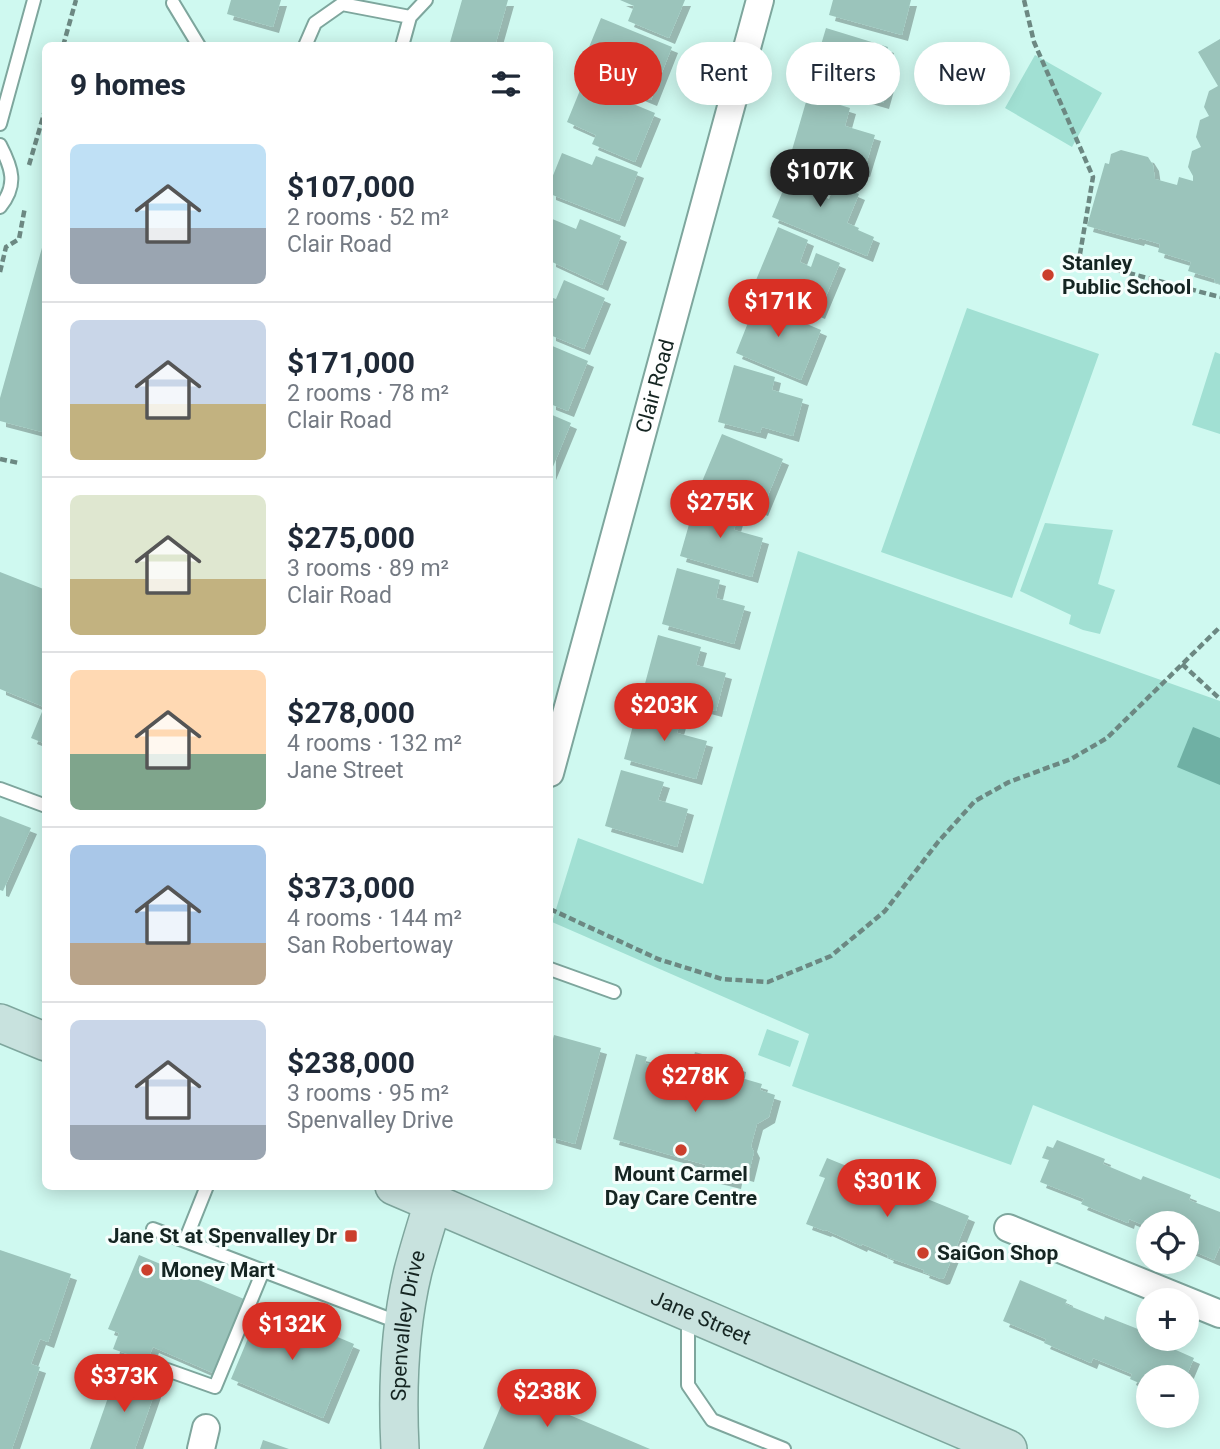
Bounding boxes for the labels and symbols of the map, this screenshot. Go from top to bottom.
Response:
pin: $107K [771,150,869,209]
place label: Stanley Public School [1062,251,1191,299]
marker: Stanley Public School [1040,267,1056,283]
pin: $171K [729,280,827,339]
street label: Clair Road [631,337,679,435]
pin: $275K [671,480,769,540]
pin: $203K [615,684,713,743]
pin: $278K [646,1054,744,1114]
marker: Mount Carmel Day Care Centre [673,1142,689,1158]
pin: $301K [838,1160,936,1219]
place label: Mount Carmel Day Care Centre [605,1162,757,1210]
place label: Jane St at Spenvalley Dr [108,1224,337,1248]
marker: Jane St at Spenvalley Dr [343,1228,359,1244]
place label: SaiGon Shop [937,1241,1058,1265]
marker: SaiGon Shop [915,1245,931,1261]
street label: Spenvalley Drive [387,1247,430,1401]
place label: Money Mart [161,1258,275,1282]
marker: Money Mart [139,1262,155,1278]
street label: Jane Street [647,1286,755,1350]
pin: $132K [243,1302,341,1362]
pin: $373K [75,1354,173,1414]
pin: $238K [498,1370,596,1429]

